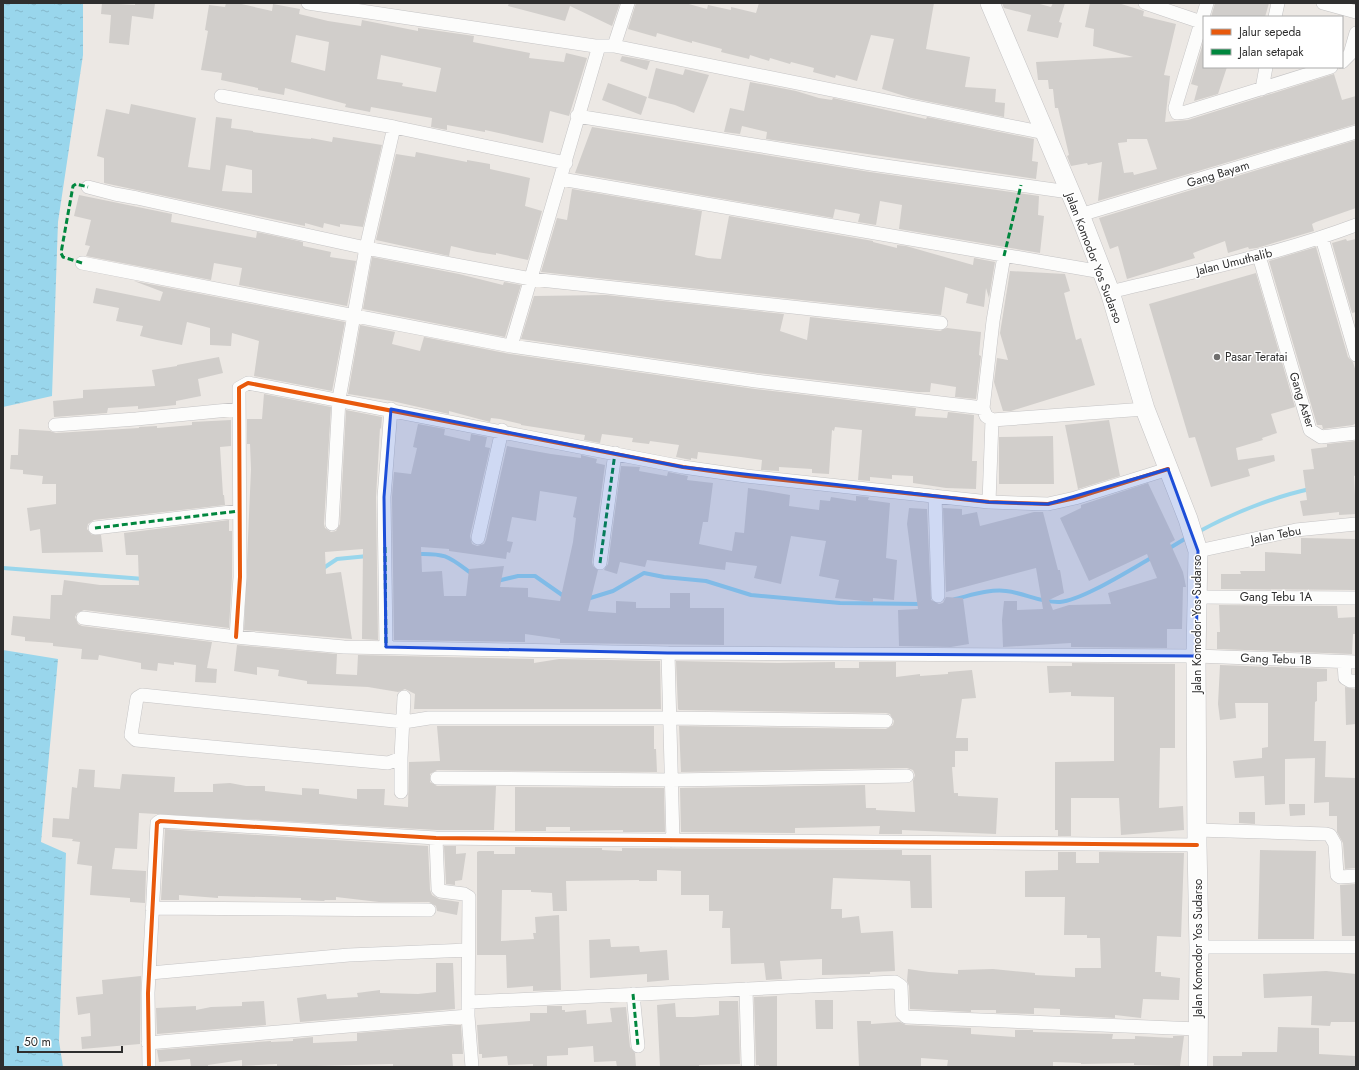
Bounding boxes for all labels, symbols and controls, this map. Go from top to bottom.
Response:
legend [1203,16,1343,68]
text: Jalur sepeda [1237,23,1301,41]
text: Jalan setapak [1237,43,1304,61]
street label: Gang Bayam [1184,156,1252,192]
street label: Jalan Komodor Yos Sudarso [1060,188,1127,326]
street label: Jalan Umuthalib [1192,244,1274,281]
place label: Pasar Teratai [1225,348,1288,366]
marker: Pasar Teratai [1212,352,1222,362]
street label: Gang Aster [1285,370,1320,431]
street label: Jalan Tebu [1247,521,1303,549]
street label: Jalan Komodor Yos Sudarso [1188,554,1206,695]
street label: Gang Tebu 1A [1240,588,1312,606]
street label: Gang Tebu 1B [1240,649,1312,669]
street label: Jalan Komodor Yos Sudarso [1189,878,1207,1019]
scale bar [18,1028,122,1054]
text: 50 m [24,1033,51,1051]

